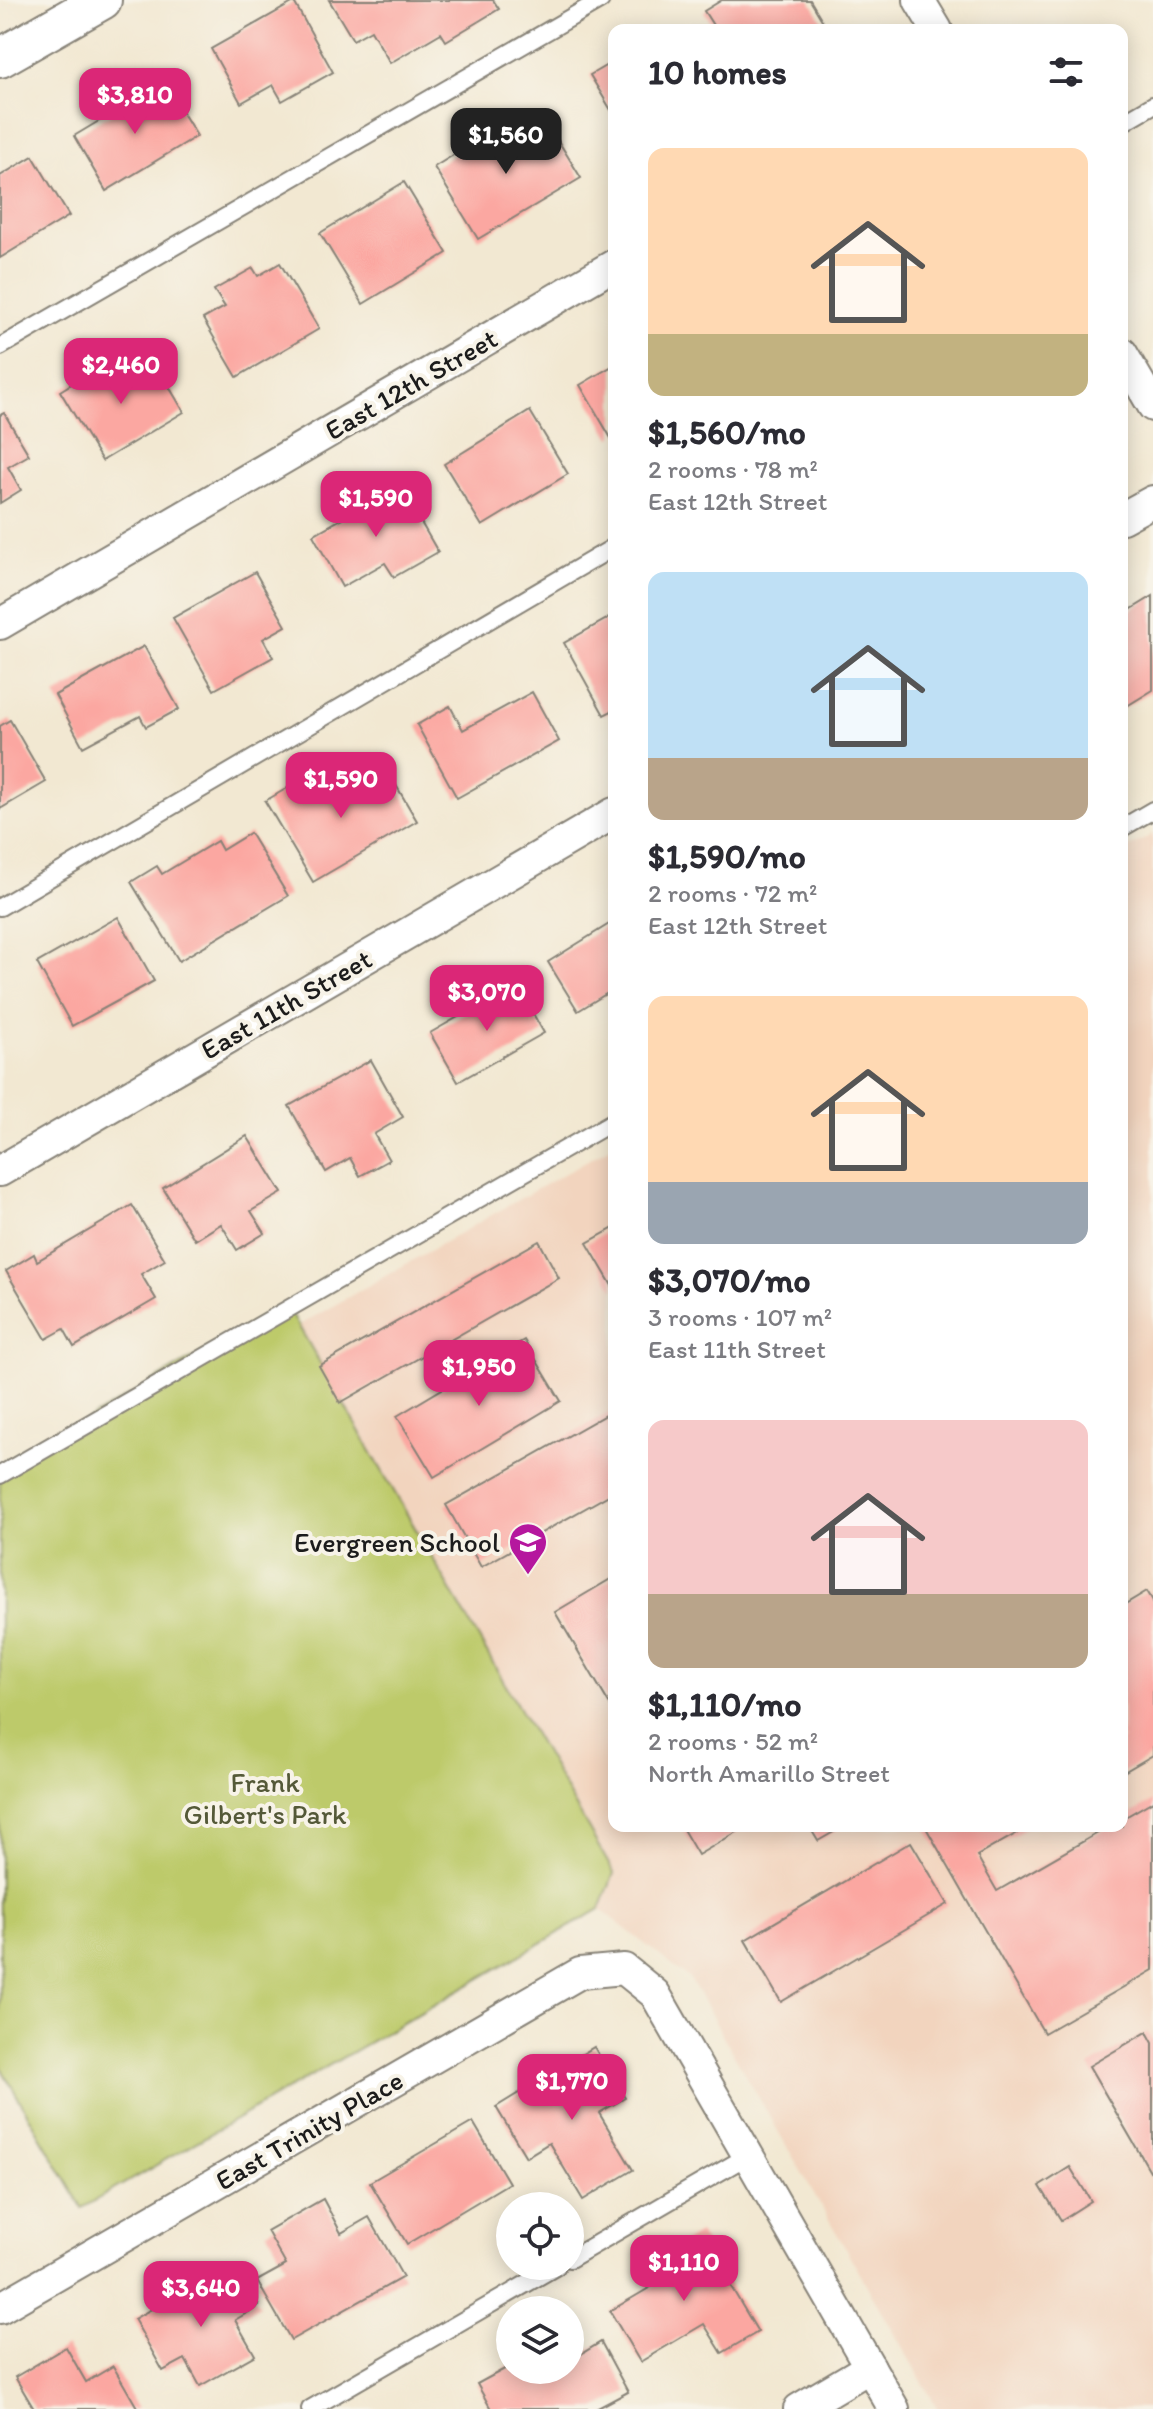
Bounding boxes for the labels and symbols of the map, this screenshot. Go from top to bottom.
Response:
pin: $3,810 [70,68,200,136]
pin: $1,560 [441,108,571,176]
street label: East 12th Street [319,321,503,447]
pin: $2,460 [56,338,186,406]
pin: $1,590 [311,471,441,539]
pin: $1,590 [276,752,406,820]
street label: East 11th Street [195,941,377,1067]
pin: $3,070 [422,965,552,1033]
pin: $1,950 [414,1340,544,1408]
school or university icon: Evergreen School [507,1521,549,1576]
place label: Evergreen School [294,1525,500,1559]
park label: Frank Gilbert's Park [183,1765,347,1831]
pin: $1,770 [507,2054,637,2122]
street label: East Trinity Place [209,2063,409,2197]
pin: $1,110 [619,2235,749,2303]
pin: $3,640 [136,2261,266,2329]

